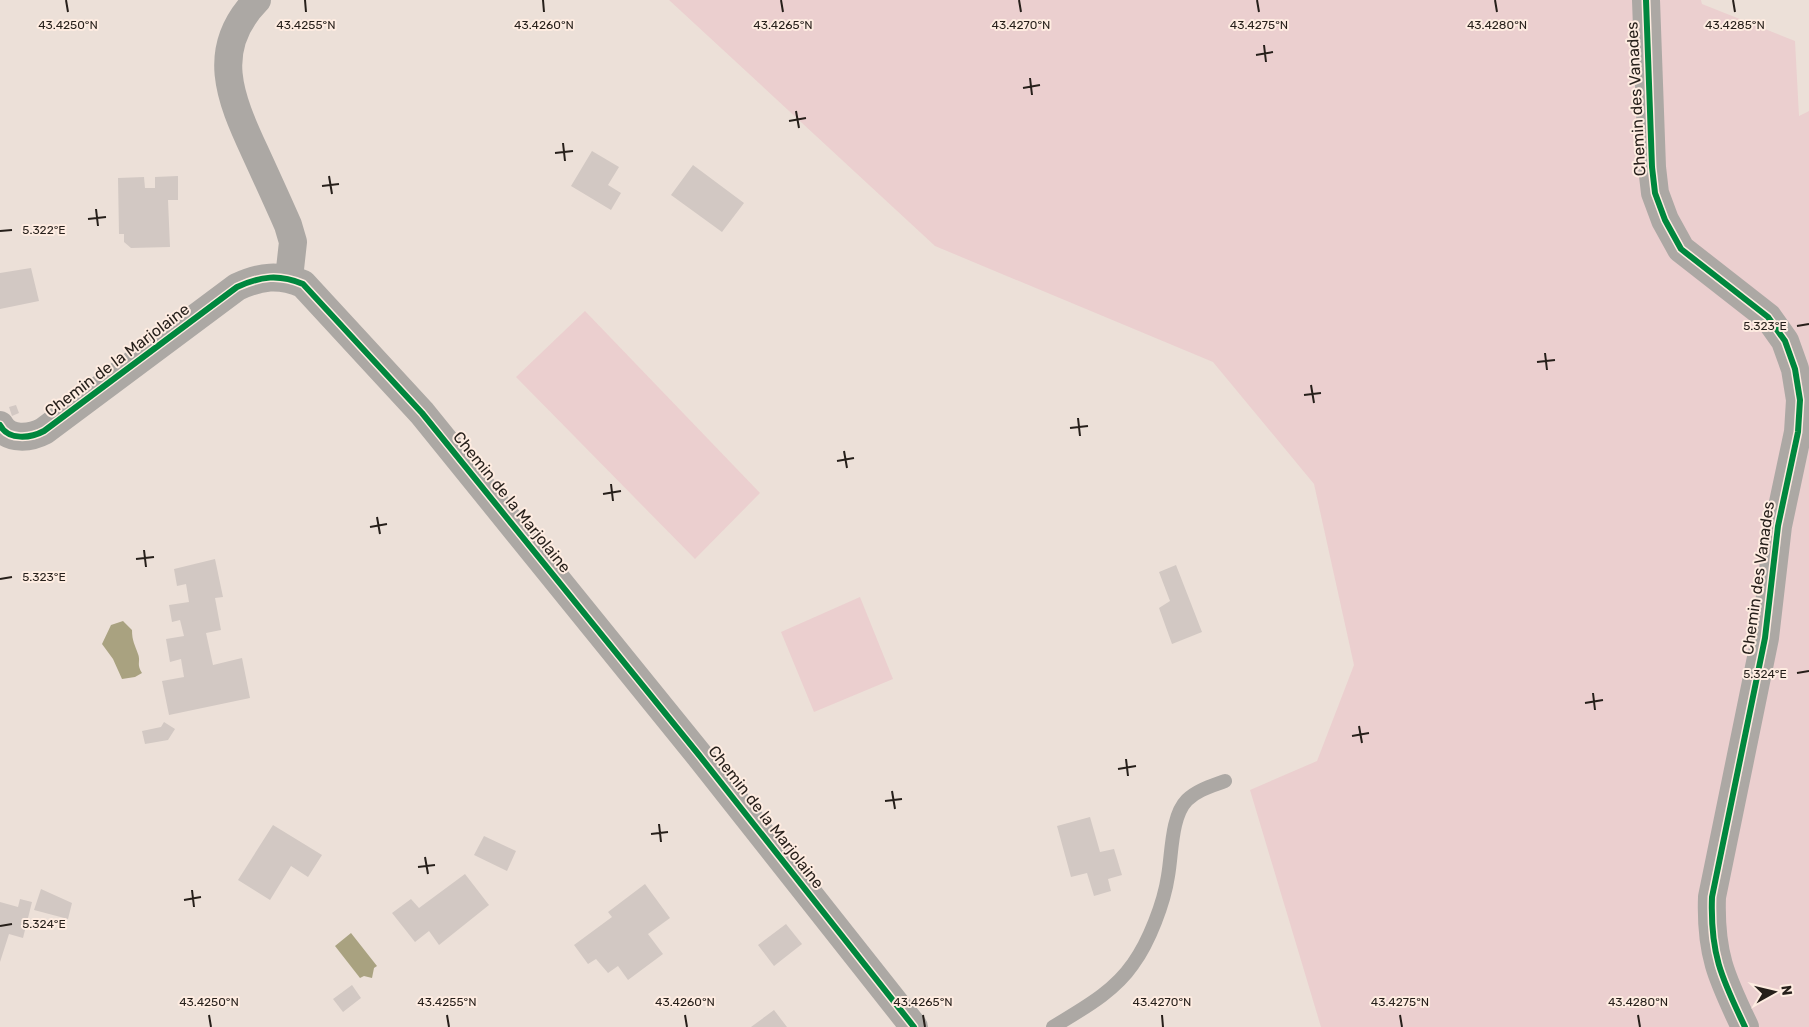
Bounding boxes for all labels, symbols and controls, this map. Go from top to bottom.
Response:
text: 43.4250°N [38,18,98,32]
text: 43.4255°N [276,18,336,32]
text: 43.4260°N [514,18,574,32]
text: 43.4265°N [753,18,813,32]
text: 43.4270°N [992,18,1050,32]
text: 43.4275°N [1230,18,1288,32]
text: 43.4280°N [1467,18,1527,32]
text: 43.4285°N [1705,18,1765,32]
street label: Chemin des Vanades [1622,21,1650,177]
text: 5.322°E [22,223,66,237]
street label: Chemin de la Marjolaine [41,299,193,421]
text: 5.323°E [1743,319,1787,333]
street label: Chemin de la Marjolaine [449,428,575,576]
street label: Chemin des Vanades [1738,500,1778,656]
text: 5.323°E [22,570,66,584]
text: 5.324°E [1743,667,1787,681]
street label: Chemin de la Marjolaine [704,742,828,892]
text: 5.324°E [22,917,66,931]
north arrow [1749,967,1799,1017]
text: N [1777,984,1795,996]
text: 43.4250°N [179,995,239,1009]
text: 43.4255°N [417,995,477,1009]
text: 43.4260°N [655,995,715,1009]
text: 43.4265°N [893,995,953,1009]
text: 43.4270°N [1133,995,1191,1009]
text: 43.4275°N [1371,995,1429,1009]
text: 43.4280°N [1608,995,1668,1009]

